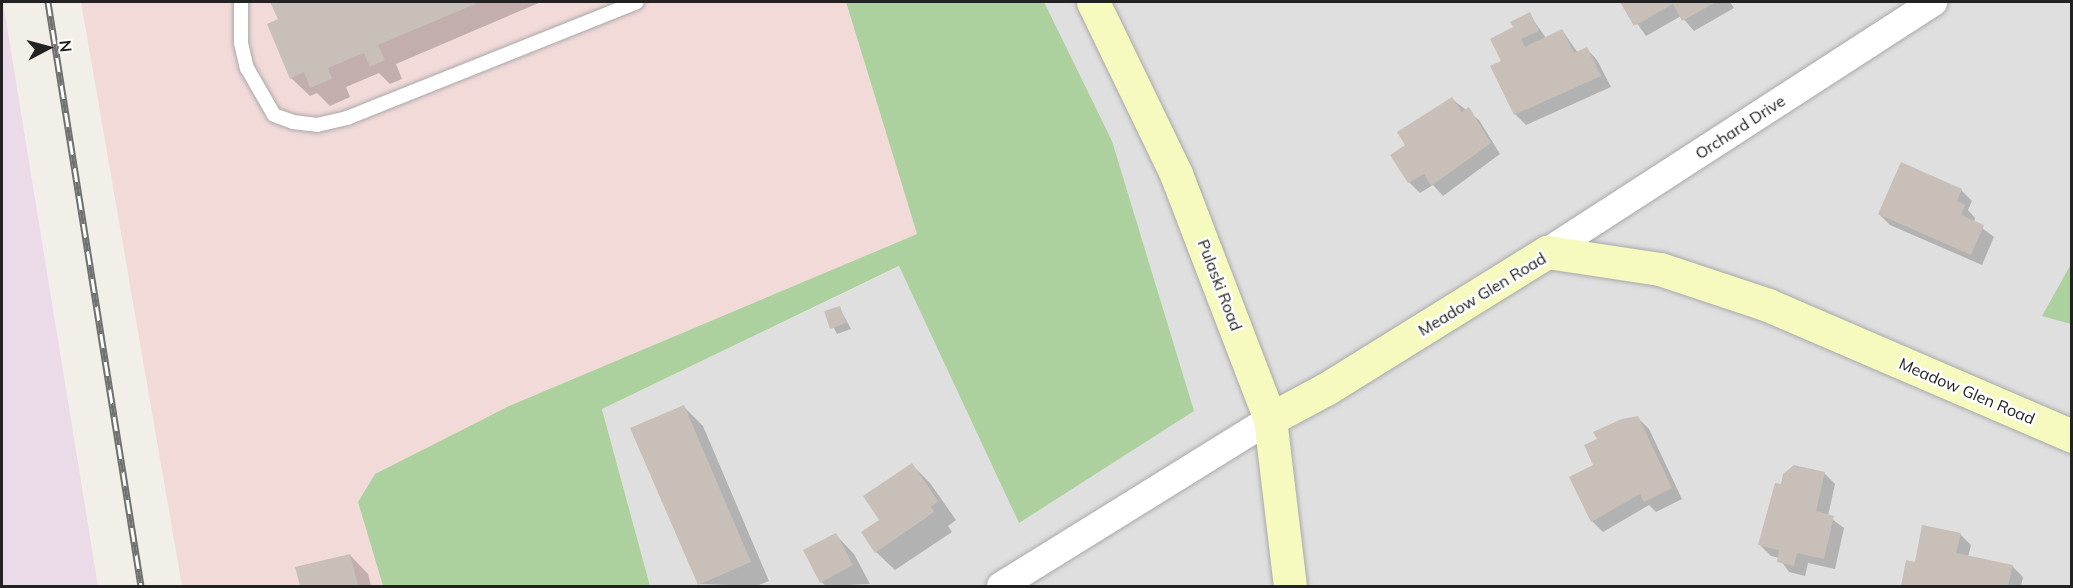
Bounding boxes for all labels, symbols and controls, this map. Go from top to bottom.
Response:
north arrow [18,18,78,78]
text: N [55,39,76,53]
street label: Orchard Drive [1692,91,1788,163]
street label: Pulaski Road [1194,237,1246,333]
street label: Meadow Glen Road [1415,248,1549,340]
street label: Meadow Glen Road [1896,354,2038,428]

